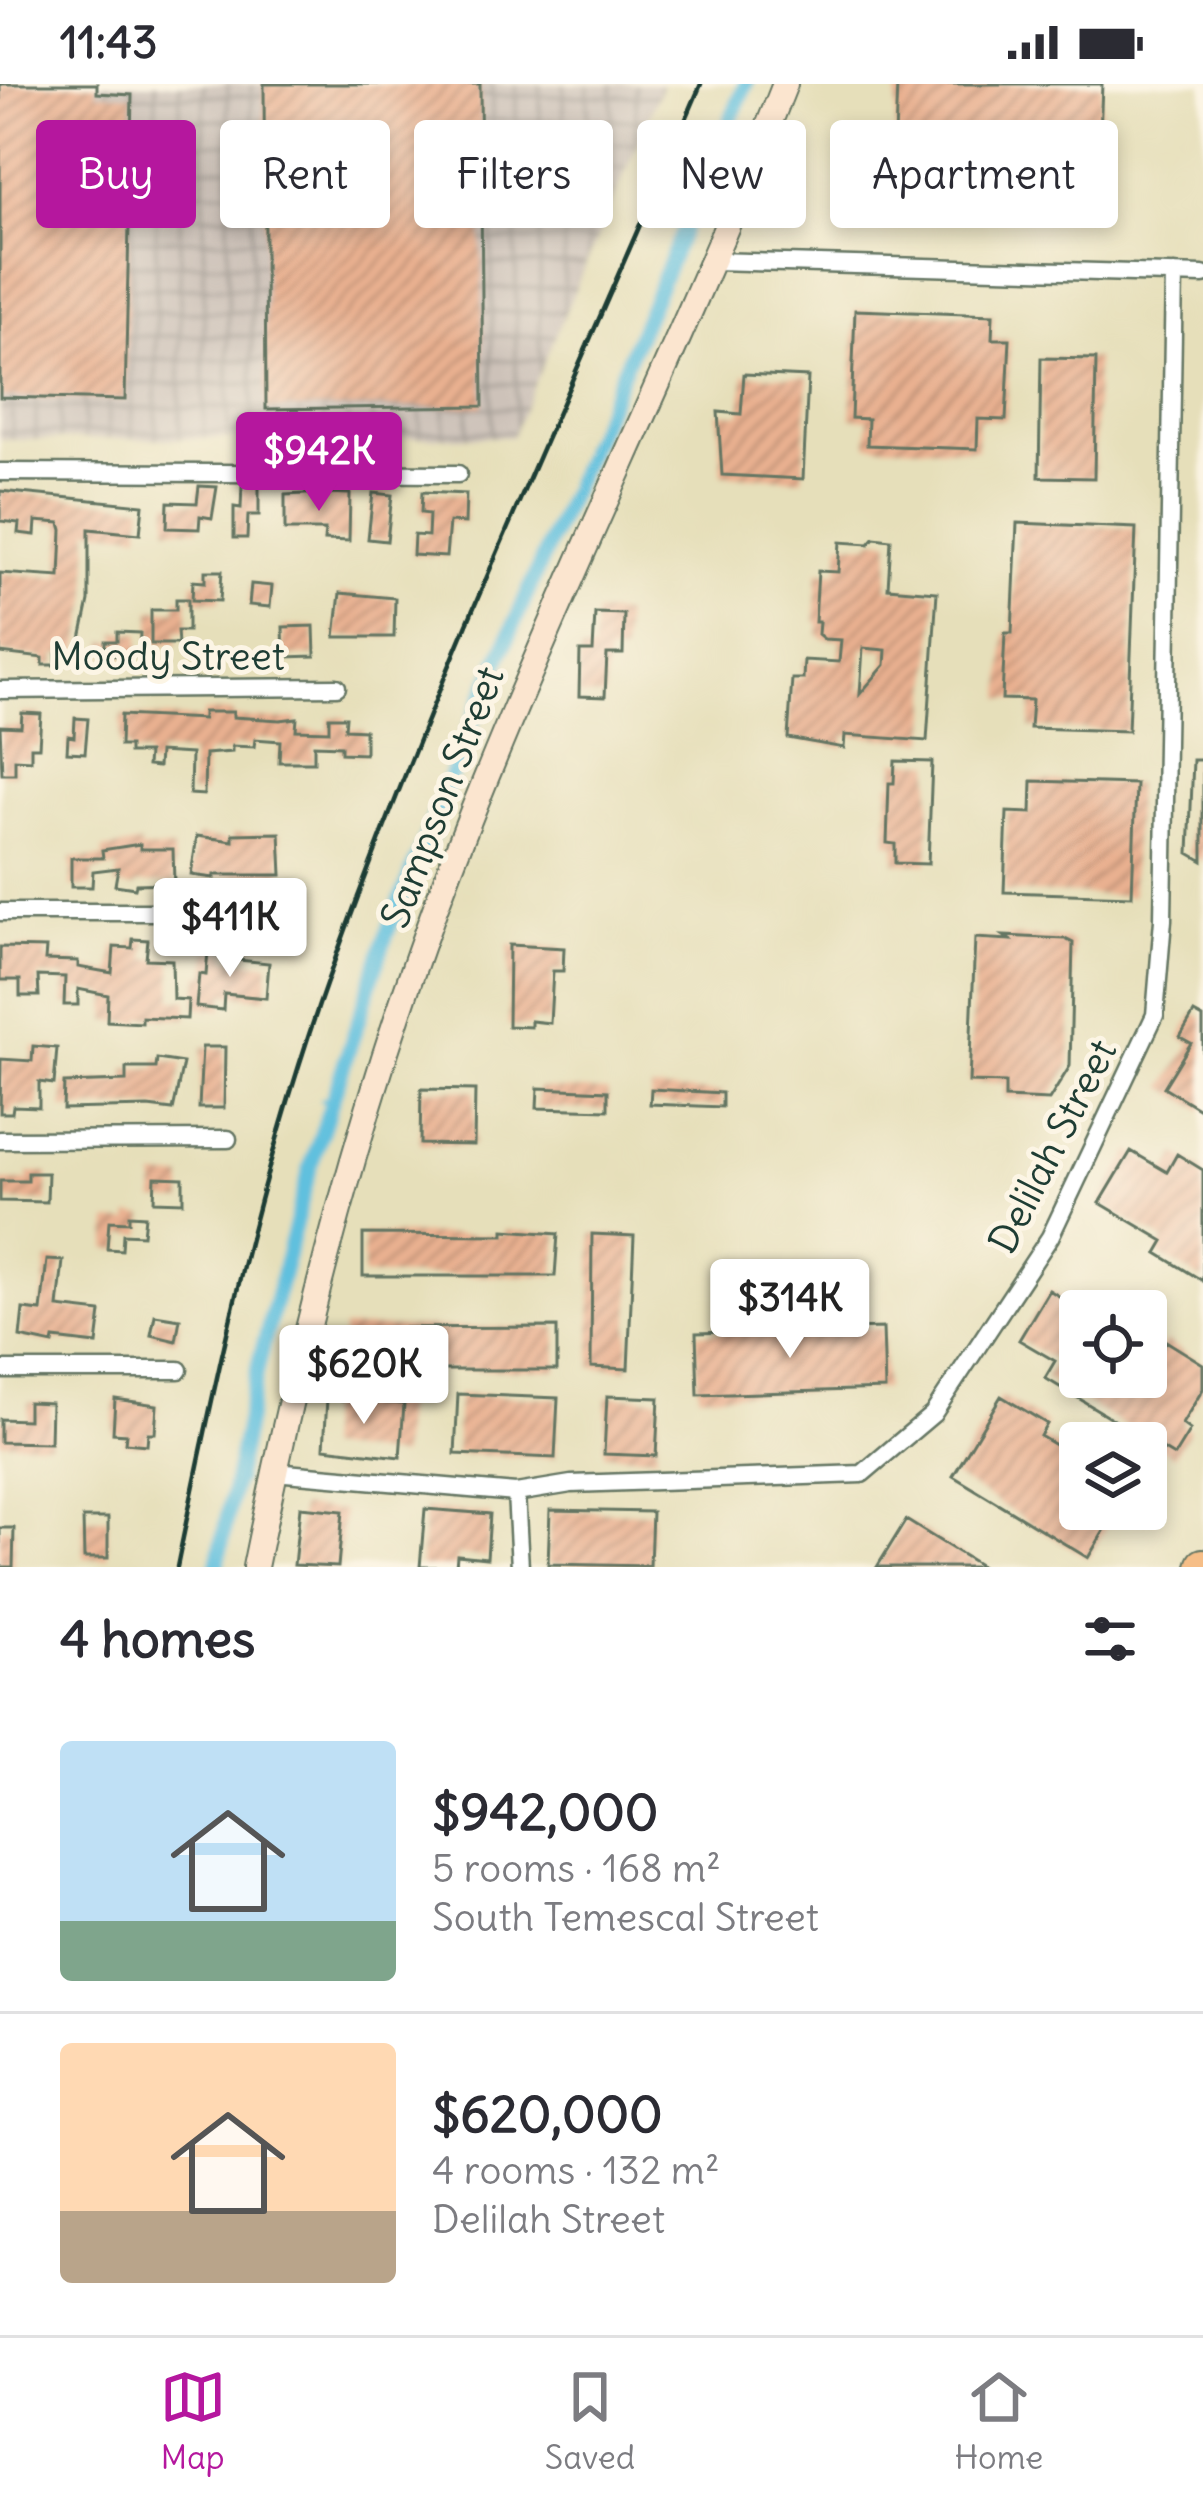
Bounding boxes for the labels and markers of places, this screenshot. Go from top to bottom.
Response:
pin: $942K [235,412,403,514]
pin: $411K [146,878,314,980]
pin: $314K [706,1259,874,1361]
pin: $620K [280,1325,448,1427]

